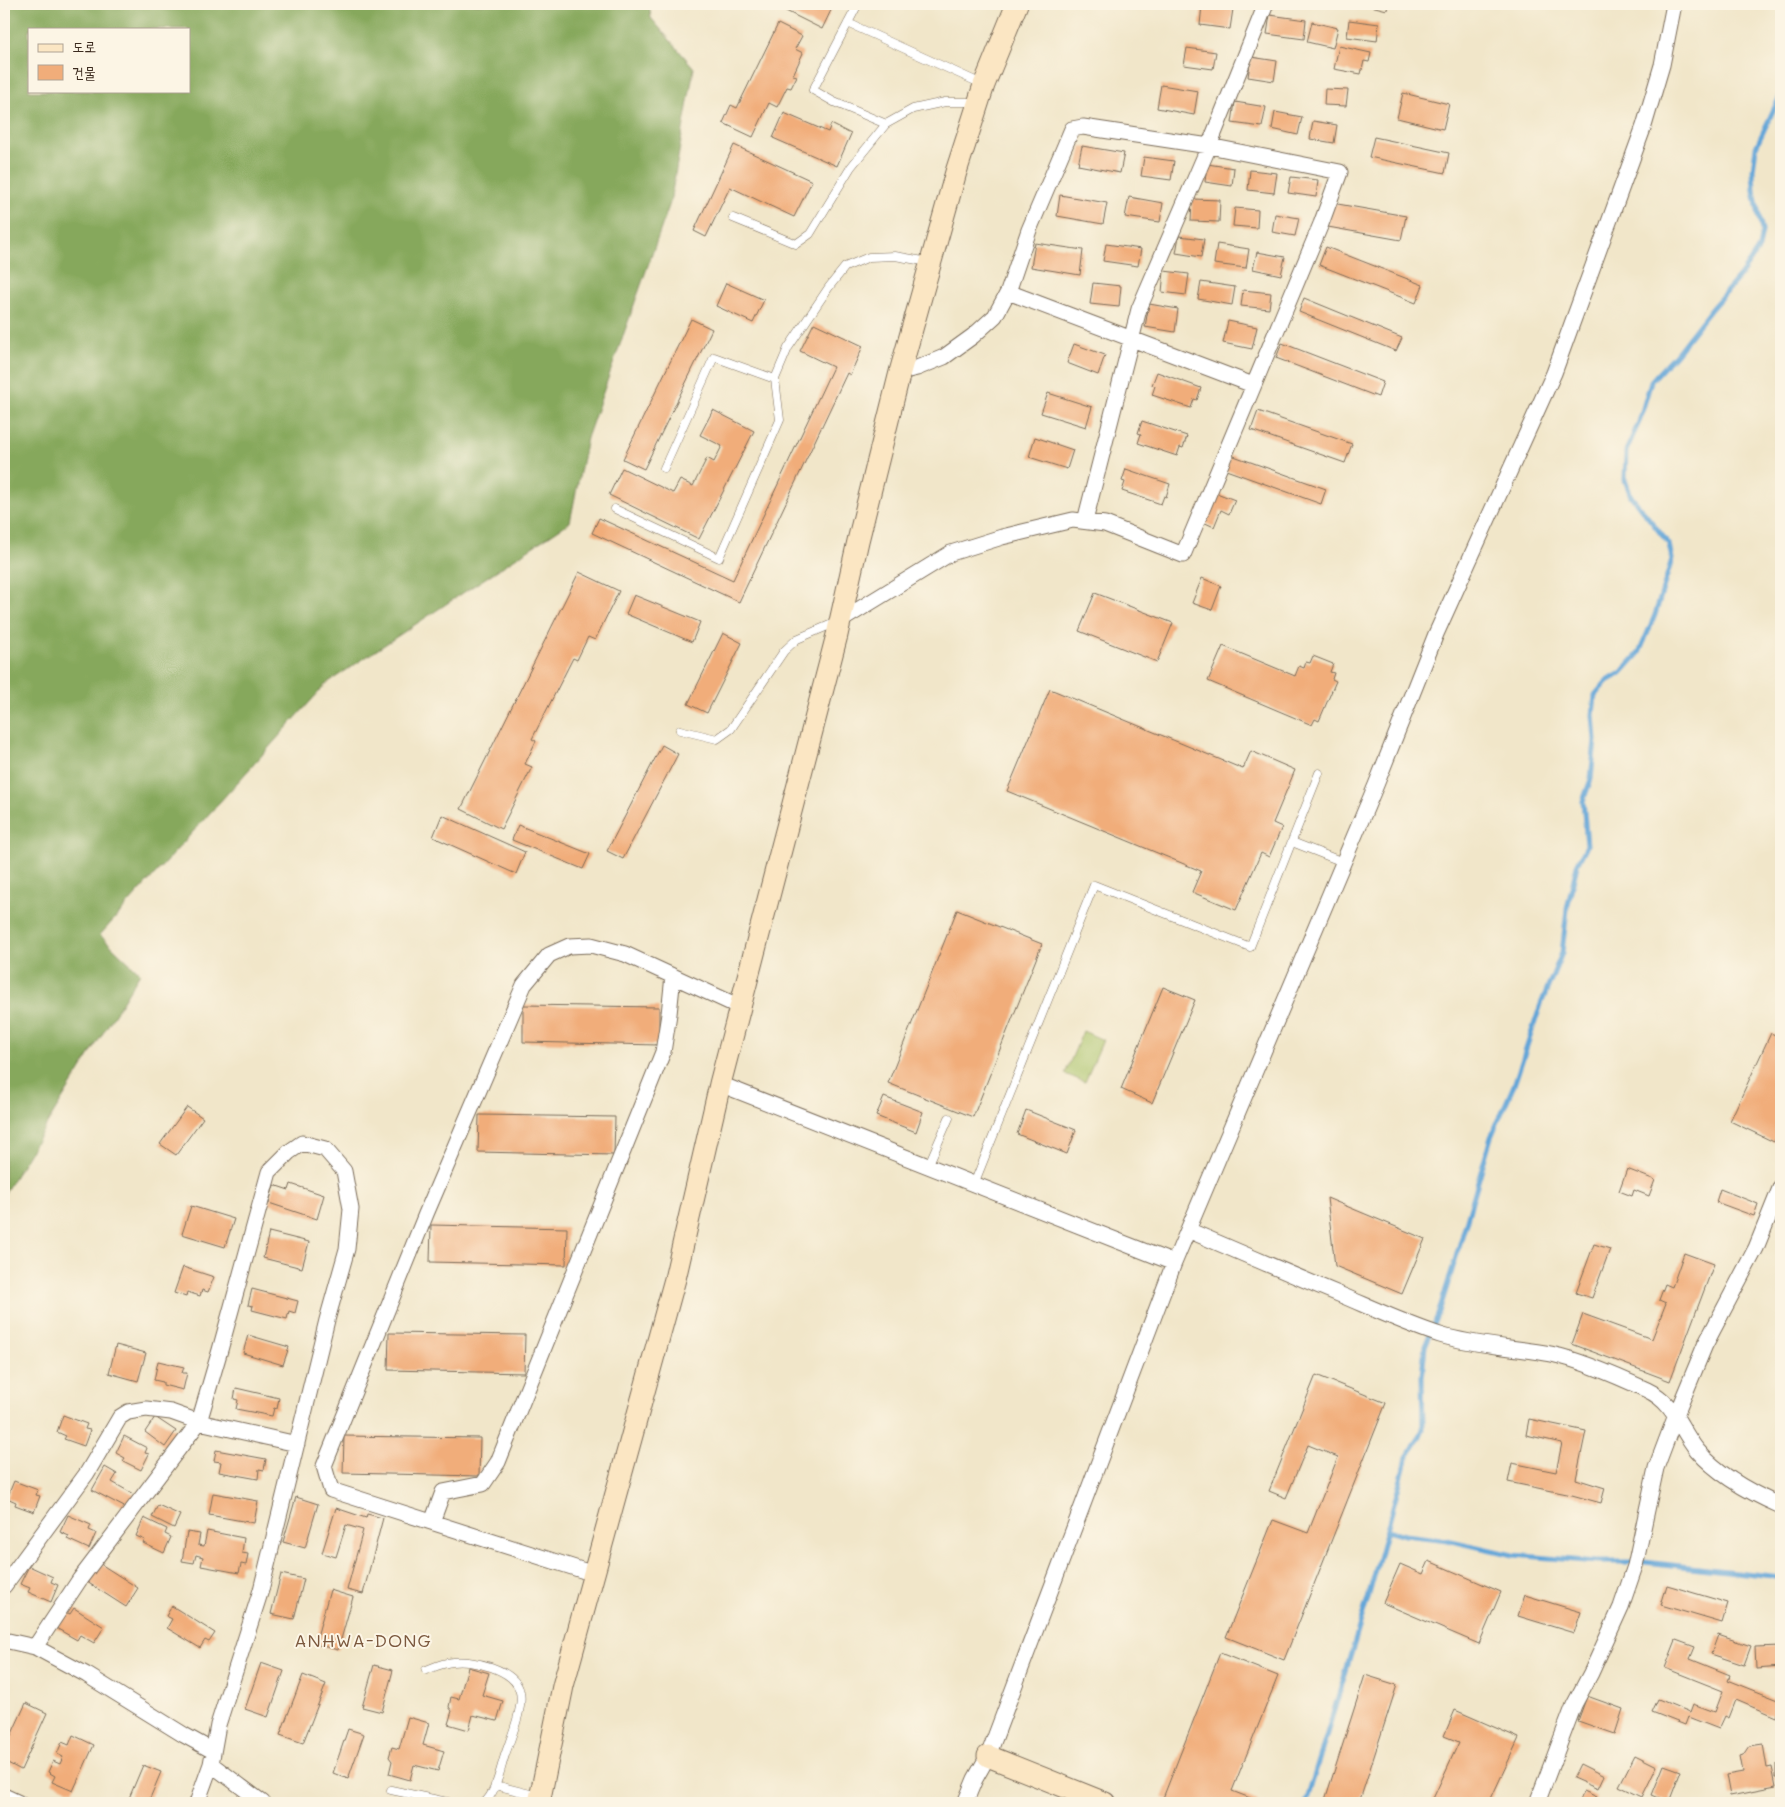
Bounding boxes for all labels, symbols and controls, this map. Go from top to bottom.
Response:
legend [28,28,190,92]
text: 도로 [72,36,96,56]
text: 건물 [72,62,96,82]
district label: ANHWA-DONG [294,1628,432,1652]

